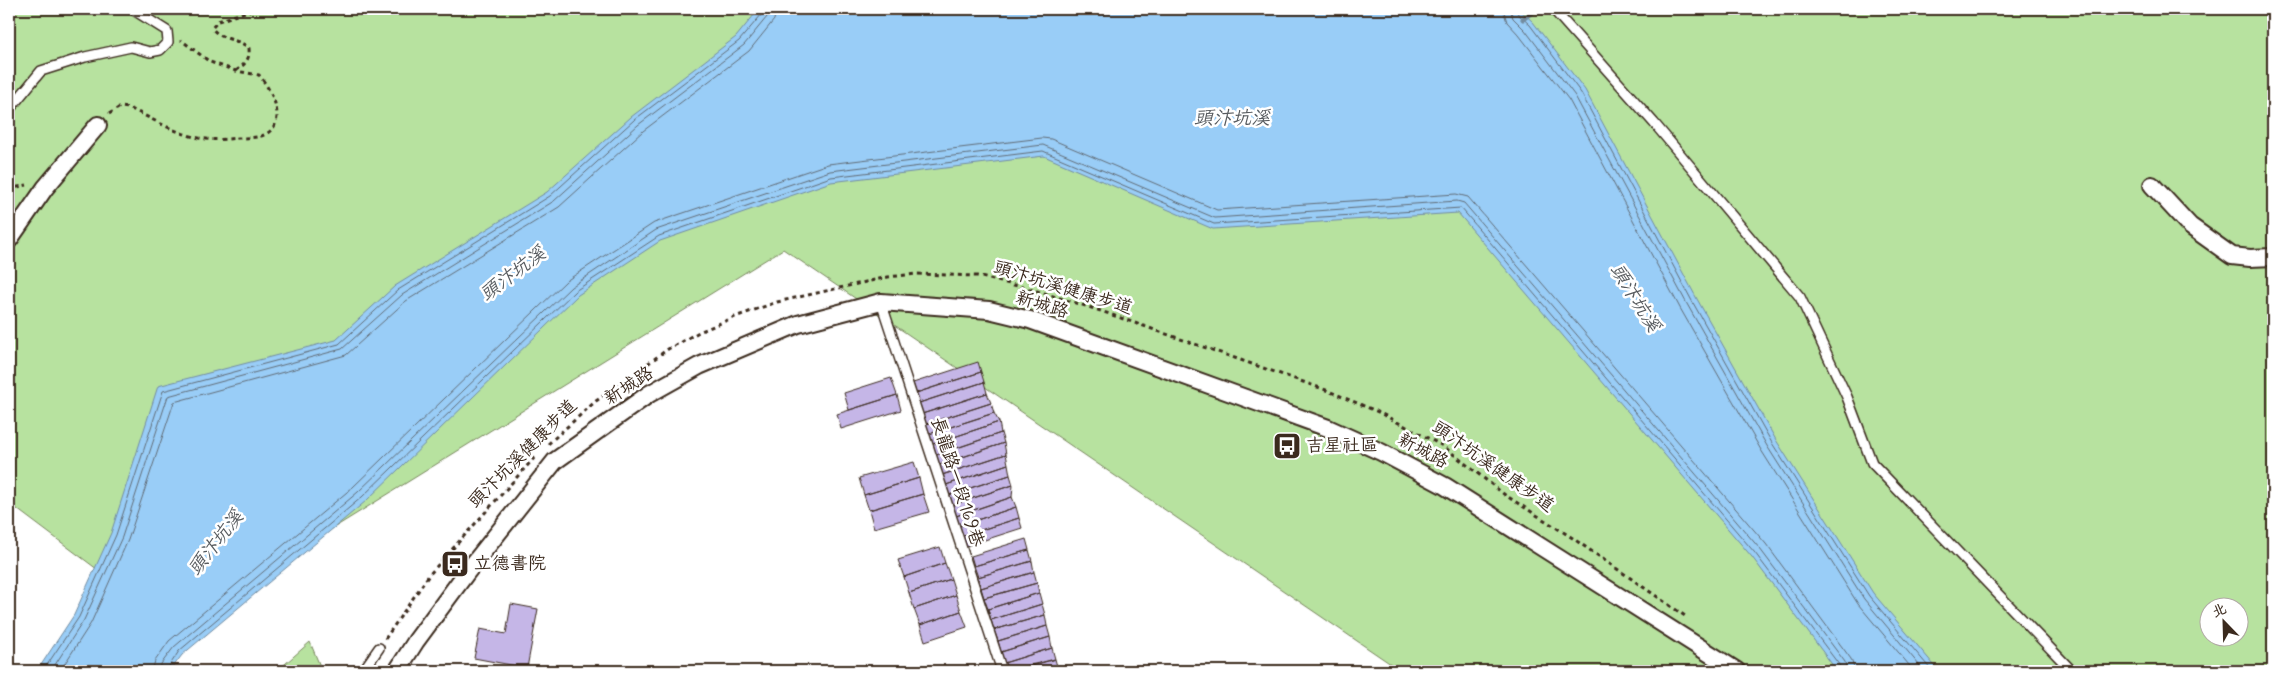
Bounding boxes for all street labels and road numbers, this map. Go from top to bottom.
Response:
street label: 頭汴坑溪健康步道 [991,255,1135,321]
street label: 新城路 [1013,286,1071,324]
street label: 新城路 [600,361,658,411]
street label: 頭汴坑溪健康步道 [464,395,582,513]
street label: 長龍路一段169巷 [925,414,989,550]
street label: 頭汴坑溪健康步道 [1427,416,1559,518]
street label: 新城路 [1394,428,1452,474]

